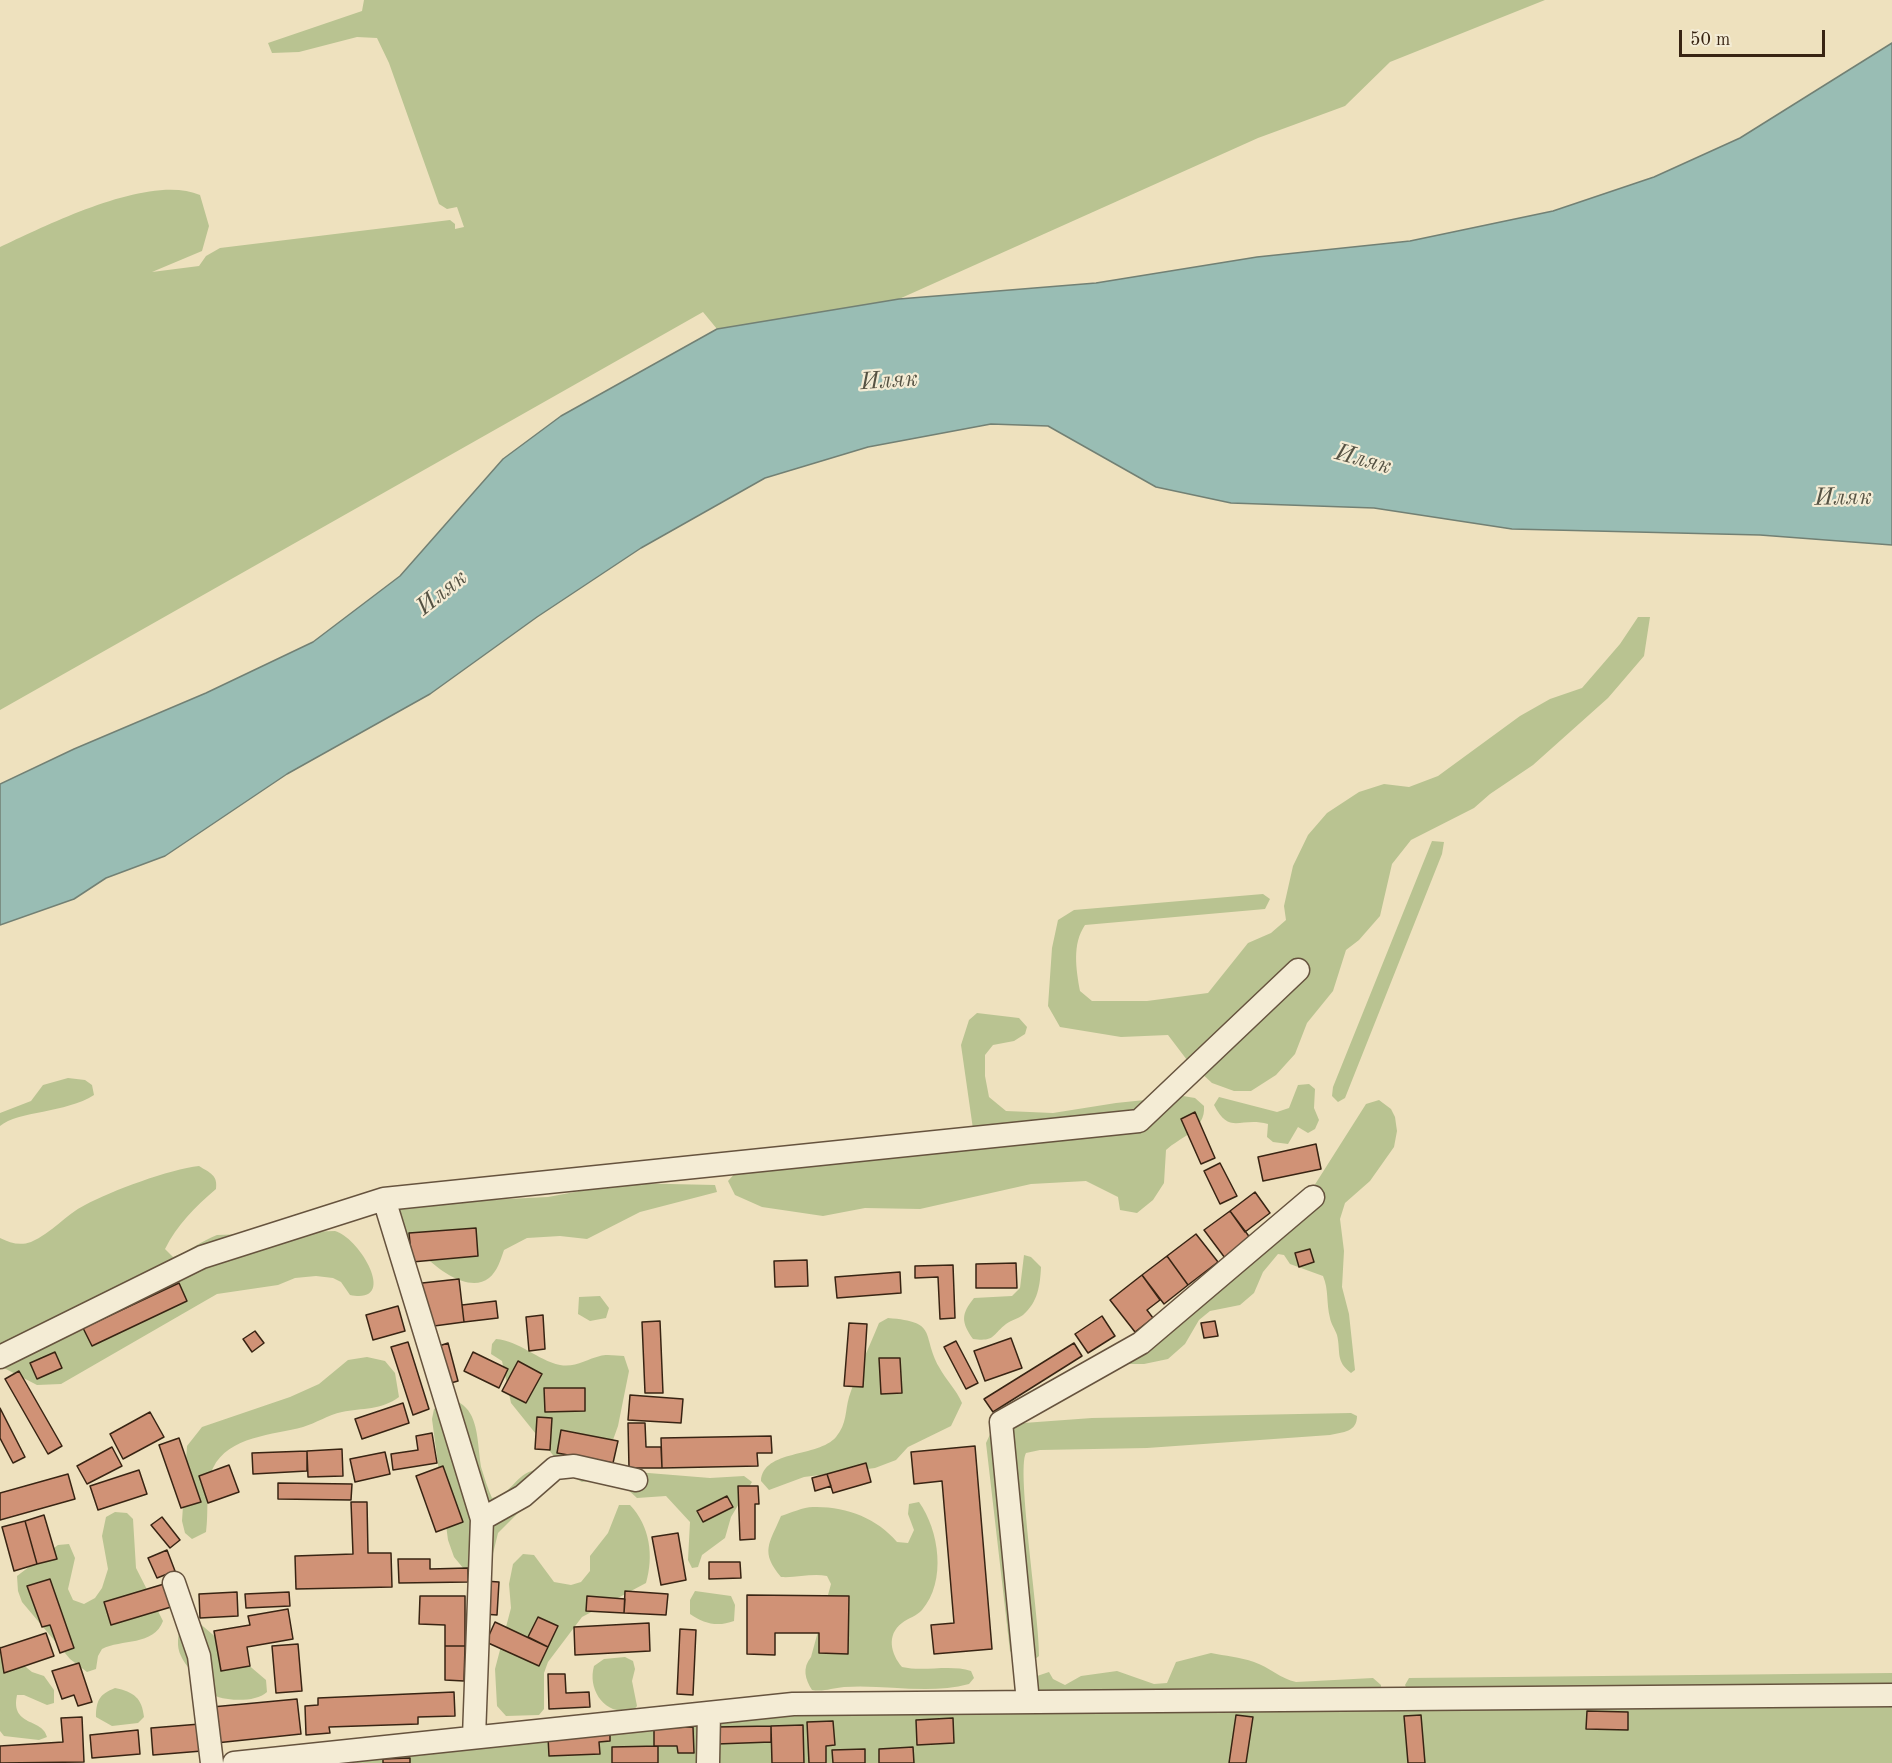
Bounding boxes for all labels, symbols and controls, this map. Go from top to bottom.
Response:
scale bar [1682,18,1828,56]
text: 50 m [1690,31,1730,49]
water label: Иляк [859,365,919,397]
water label: Иляк [1331,439,1395,481]
water label: Иляк [1814,483,1872,513]
water label: Иляк [410,564,474,622]

